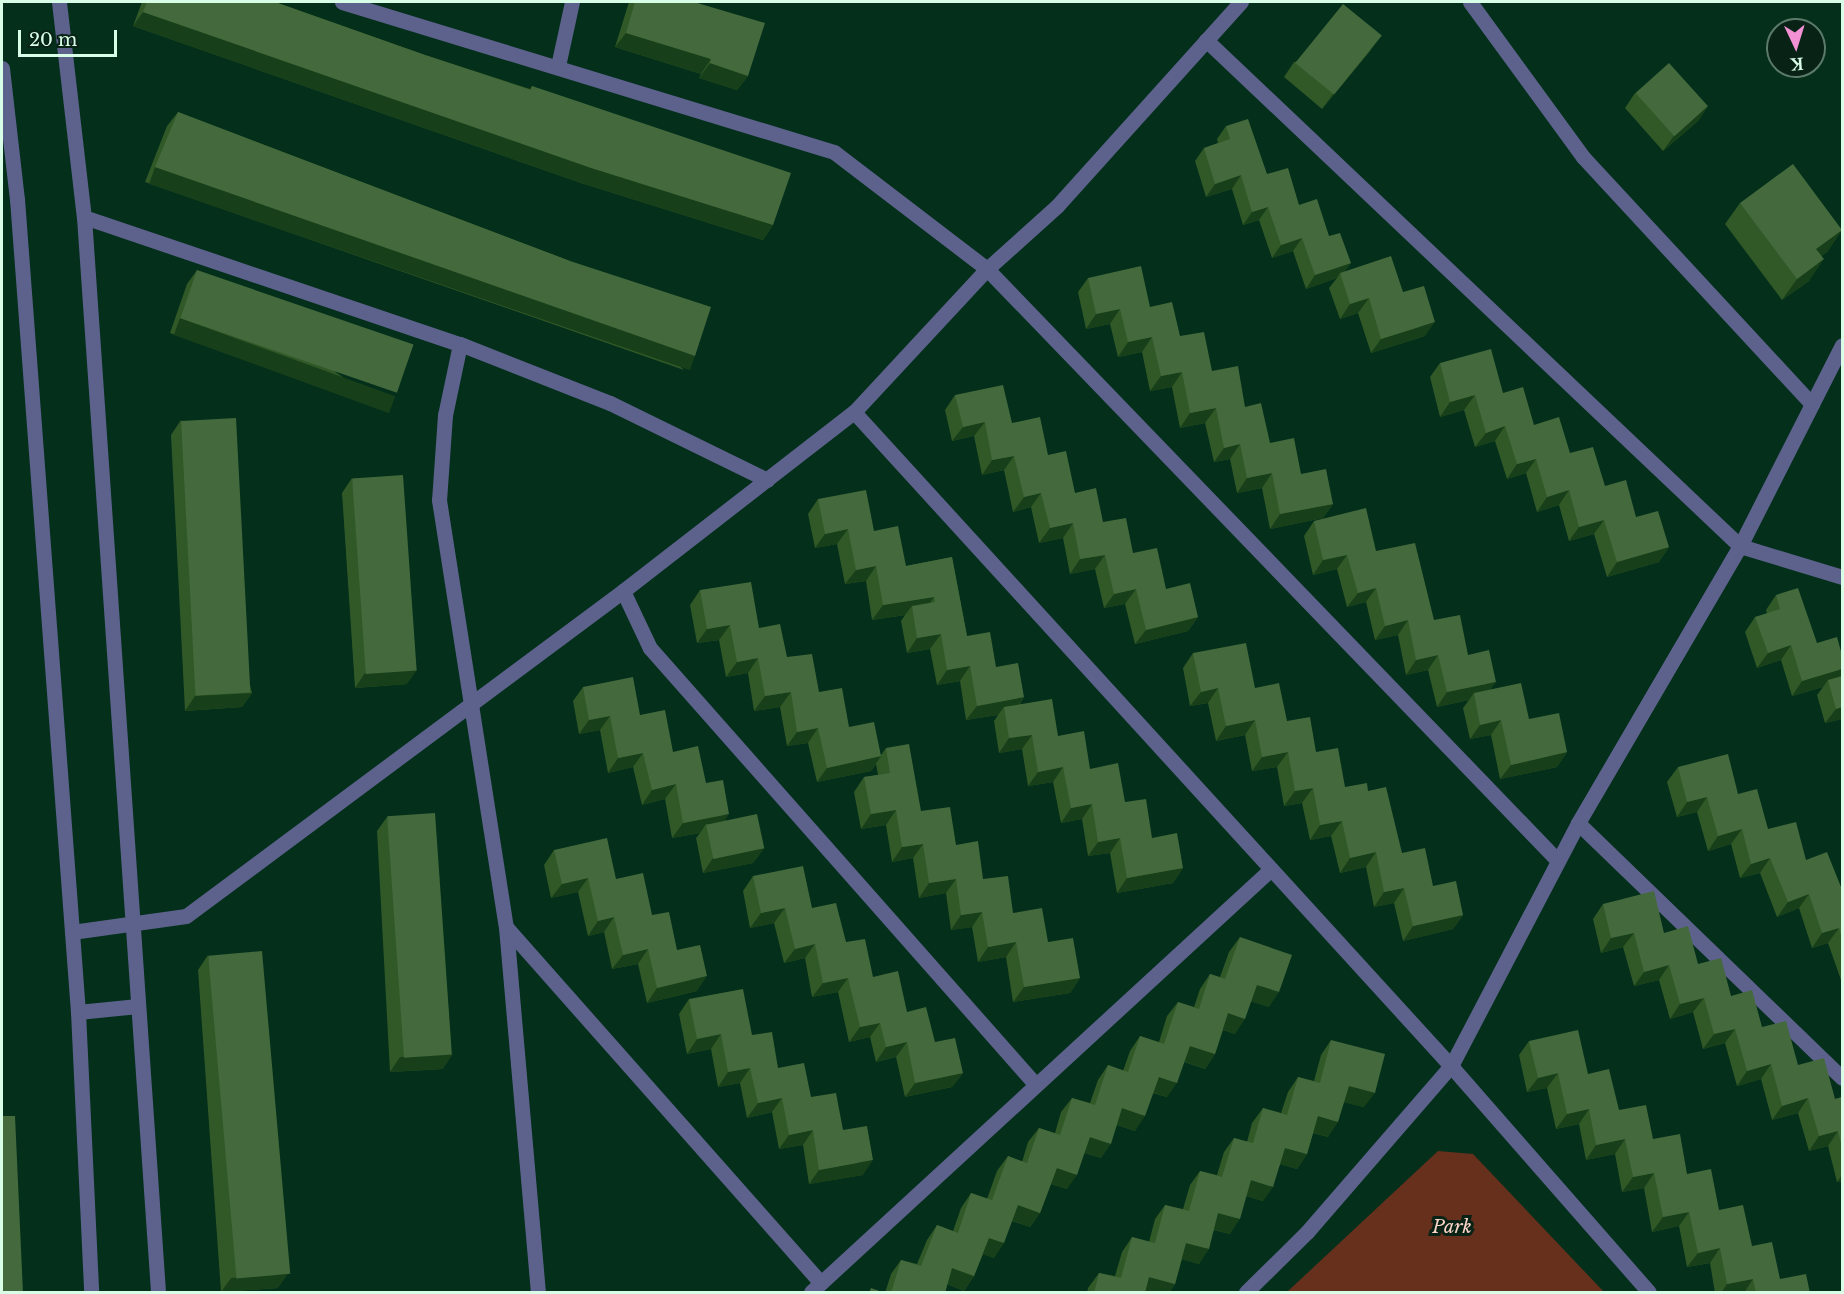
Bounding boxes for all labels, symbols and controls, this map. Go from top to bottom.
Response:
scale bar [21,18,120,56]
north arrow [1766,18,1826,78]
text: 20 m [29,29,77,51]
text: K [1790,54,1804,74]
park label: Park [1432,1216,1472,1238]

